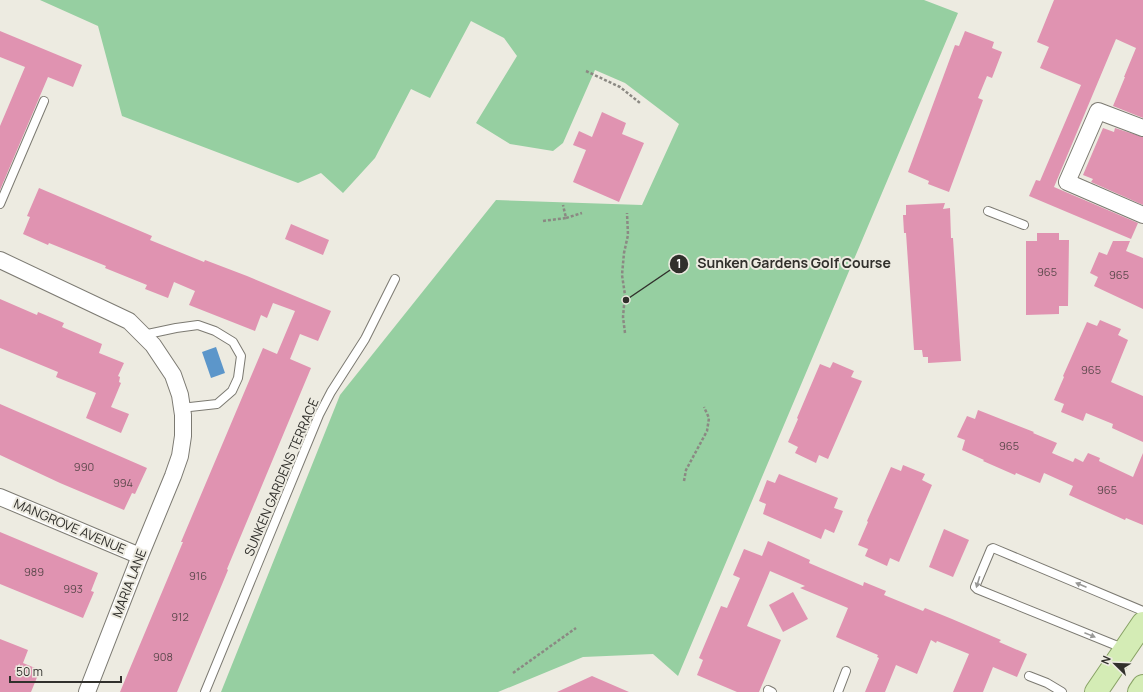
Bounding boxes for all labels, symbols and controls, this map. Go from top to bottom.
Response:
callout: Sunken Gardens Golf Course [669,251,899,277]
text: Sunken Gardens Golf Course [697,253,891,272]
text: 1 [676,255,682,272]
house number: 965 [1037,264,1057,279]
house number: 965 [1109,267,1129,282]
house number: 965 [1081,362,1101,377]
street label: SUNKEN GARDENS TERRACE [240,395,322,559]
house number: 965 [999,438,1019,453]
house number: 990 [74,459,94,474]
house number: 994 [113,475,133,490]
house number: 965 [1097,482,1117,497]
street label: MANGROVE AVENUE [11,494,129,558]
street label: MARIA LANE [108,546,150,620]
house number: 989 [24,564,44,579]
house number: 916 [189,568,207,583]
one-way arrow [975,577,981,589]
house number: 993 [63,581,83,596]
one-way arrow [1076,582,1087,588]
house number: 912 [171,609,189,624]
one-way arrow [1085,632,1097,638]
north arrow [1095,644,1135,684]
house number: 908 [153,649,173,664]
text: N [1097,653,1114,666]
scale bar [10,658,121,684]
text: 50 m [16,663,43,680]

